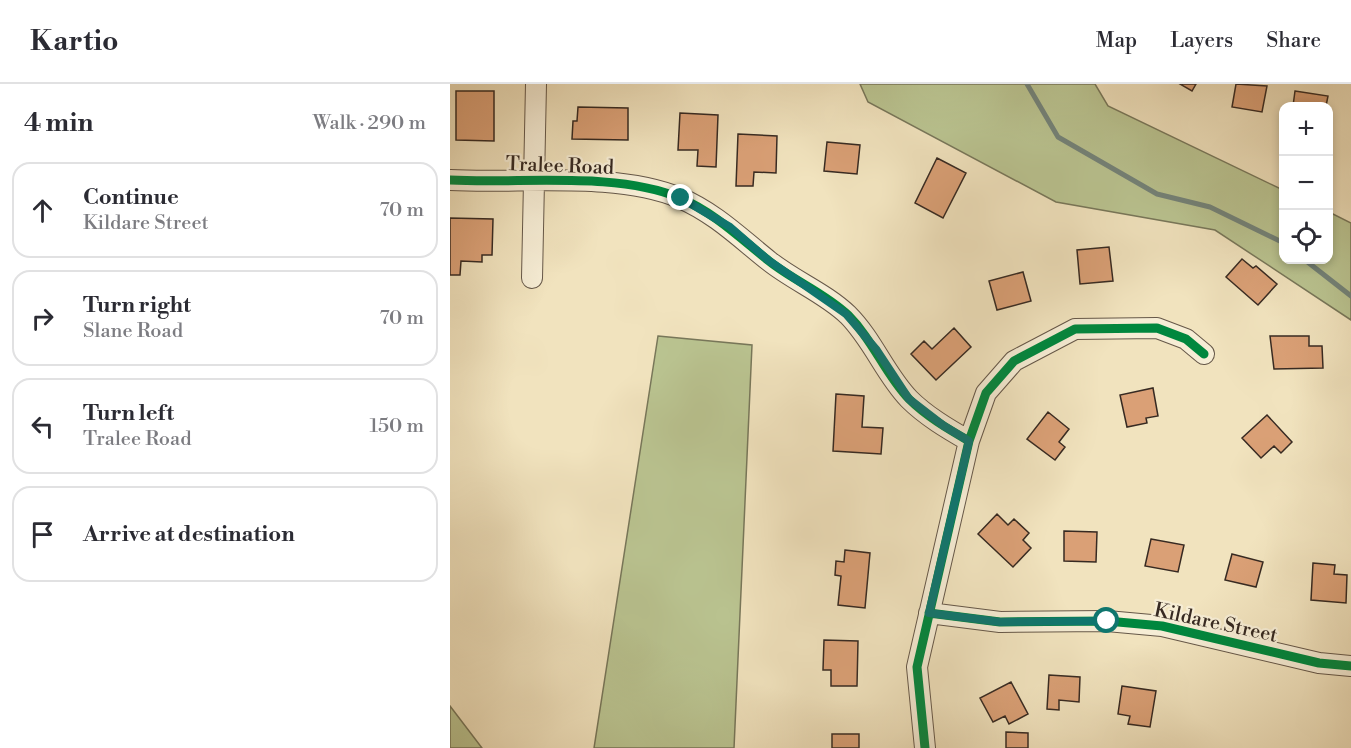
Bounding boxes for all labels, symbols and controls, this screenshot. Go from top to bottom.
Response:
text: Kartio [30,24,119,59]
text: Map [1096,28,1137,54]
text: Layers [1170,28,1233,54]
text: Share [1266,28,1321,54]
map controls [1279,102,1333,264]
button: + [1279,102,1333,156]
text: 4 min [24,107,94,139]
text: Walk · 290 m [313,111,426,136]
street label: Tralee Road [505,152,615,181]
button: − [1279,156,1333,210]
text: Continue [83,184,179,211]
route end [667,184,693,210]
icon: ahead [26,194,59,227]
text: 70 m [380,198,424,223]
button: locate [1279,210,1333,264]
text: Kildare Street [83,211,209,236]
text: Turn right [83,292,191,319]
icon: right [26,302,59,335]
text: 70 m [380,306,424,331]
text: Slane Road [83,319,183,344]
text: Turn left [83,400,174,427]
icon: left [26,410,59,443]
text: 150 m [369,414,424,439]
text: Tralee Road [83,427,192,452]
icon: arrive [26,518,59,551]
text: Arrive at destination [83,521,295,548]
street label: Kildare Street [1152,598,1280,649]
route start [1093,607,1119,633]

